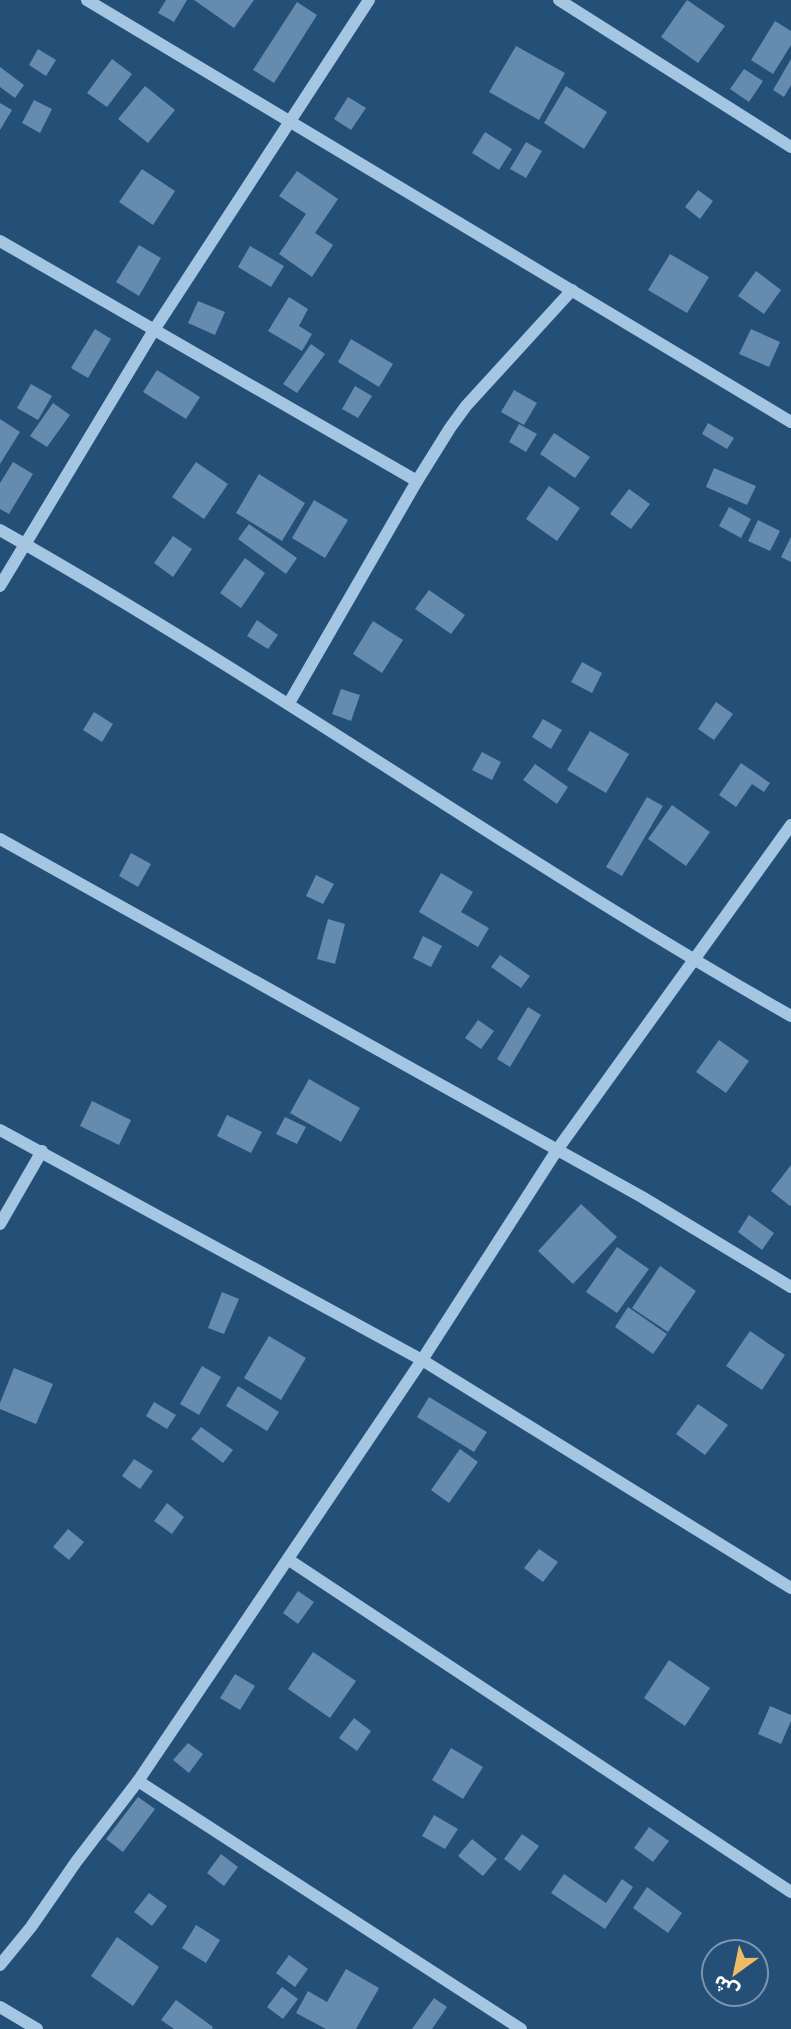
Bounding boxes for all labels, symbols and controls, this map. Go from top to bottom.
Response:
north arrow [700,1938,770,2008]
text: ش [709,1971,743,2004]

